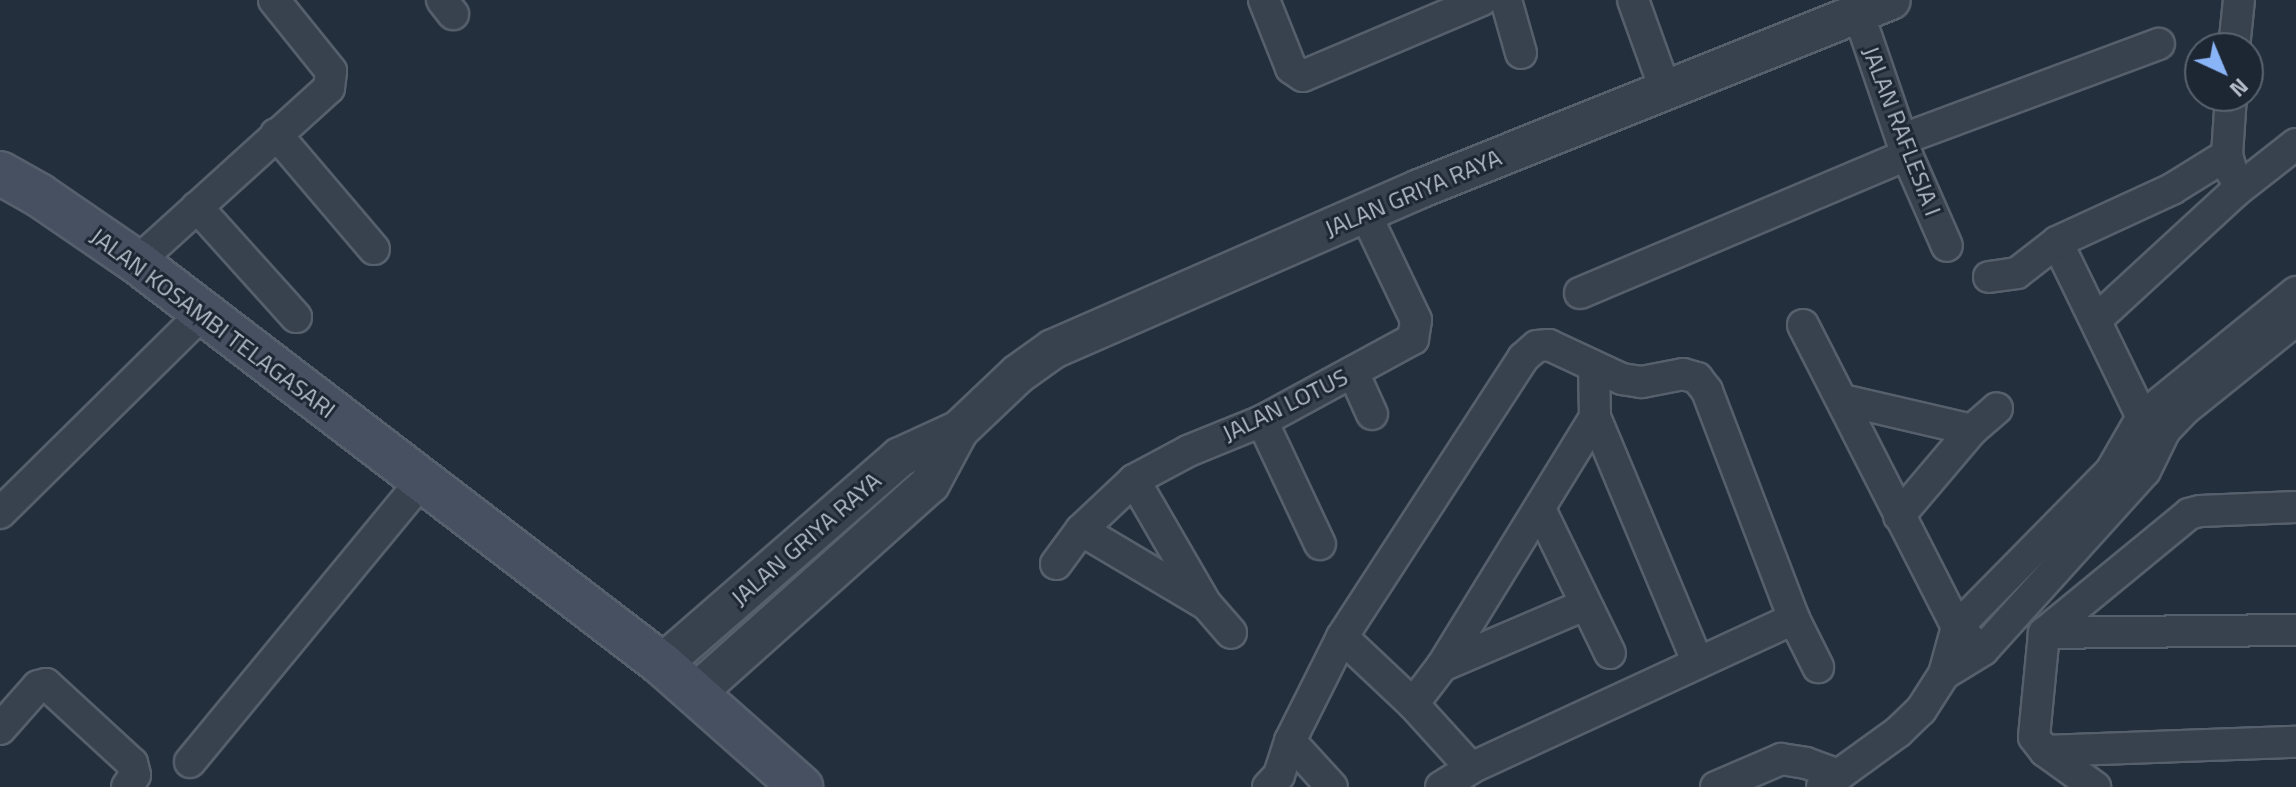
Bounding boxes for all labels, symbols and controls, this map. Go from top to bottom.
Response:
north arrow [2184,32,2264,112]
street label: JALAN RAFLESIA I [1856,42,1948,220]
text: N [2222,70,2257,105]
street label: JALAN GRIYA RAYA [1320,143,1506,243]
street label: JALAN KOSAMBI TELAGASARI [85,222,341,424]
street label: JALAN LOTUS [1218,362,1352,448]
street label: JALAN GRIYA RAYA [725,466,887,612]

